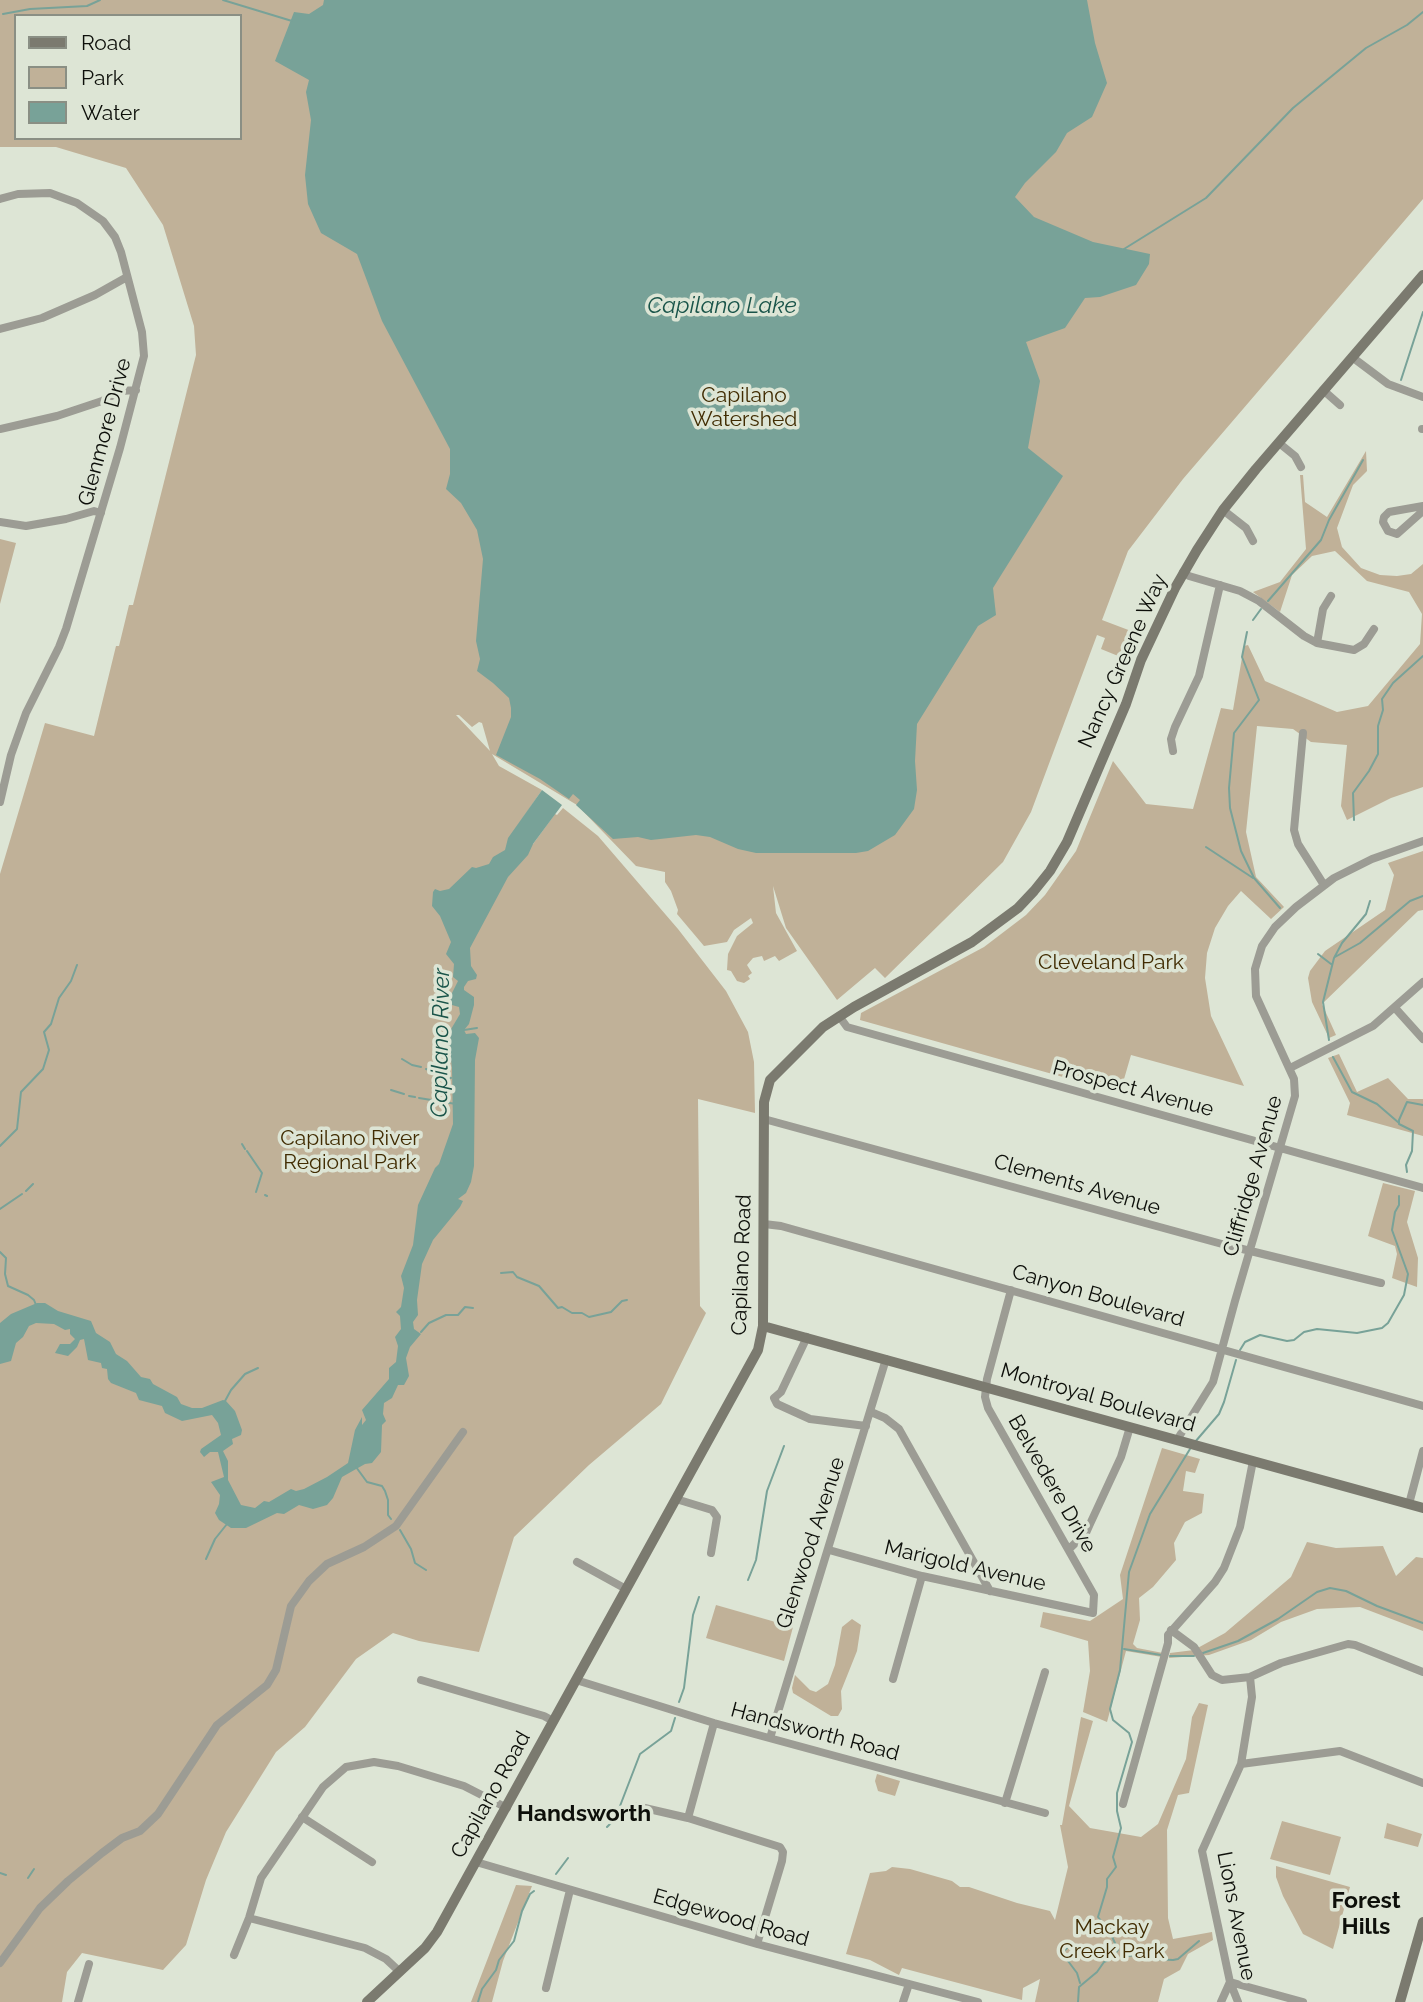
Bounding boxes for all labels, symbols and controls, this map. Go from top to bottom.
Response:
legend [14,14,242,140]
text: Road [81,30,131,55]
text: Park [81,65,124,90]
text: Water [81,100,140,125]
water label: Capilano Lake [647,292,797,320]
street label: Glenmore Drive [73,355,137,509]
park label: Capilano Watershed [691,383,797,433]
street label: Nancy Greene Way [1073,570,1173,752]
park label: Cleveland Park [1038,950,1184,976]
water label: Capilano River [426,968,456,1118]
street label: Prospect Avenue [1050,1055,1216,1123]
street label: Cliffridge Avenue [1218,1093,1288,1259]
park label: Capilano River Regional Park [280,1126,420,1176]
street label: Clements Avenue [991,1149,1163,1221]
street label: Capilano Road [727,1194,757,1336]
street label: Canyon Boulevard [1009,1259,1187,1333]
street label: Montroyal Boulevard [998,1358,1198,1438]
street label: Belvedere Drive [1002,1411,1102,1557]
street label: Glenwood Avenue [771,1454,851,1632]
street label: Marigold Avenue [882,1535,1048,1597]
street label: Handsworth Road [728,1697,902,1767]
street label: Capilano Road [446,1727,536,1863]
district label: Handsworth [517,1800,651,1828]
street label: Lions Avenue [1211,1849,1261,1983]
street label: Edgewood Road [650,1884,812,1952]
district label: Forest Hills [1331,1887,1401,1941]
park label: Mackay Creek Park [1059,1915,1165,1965]

